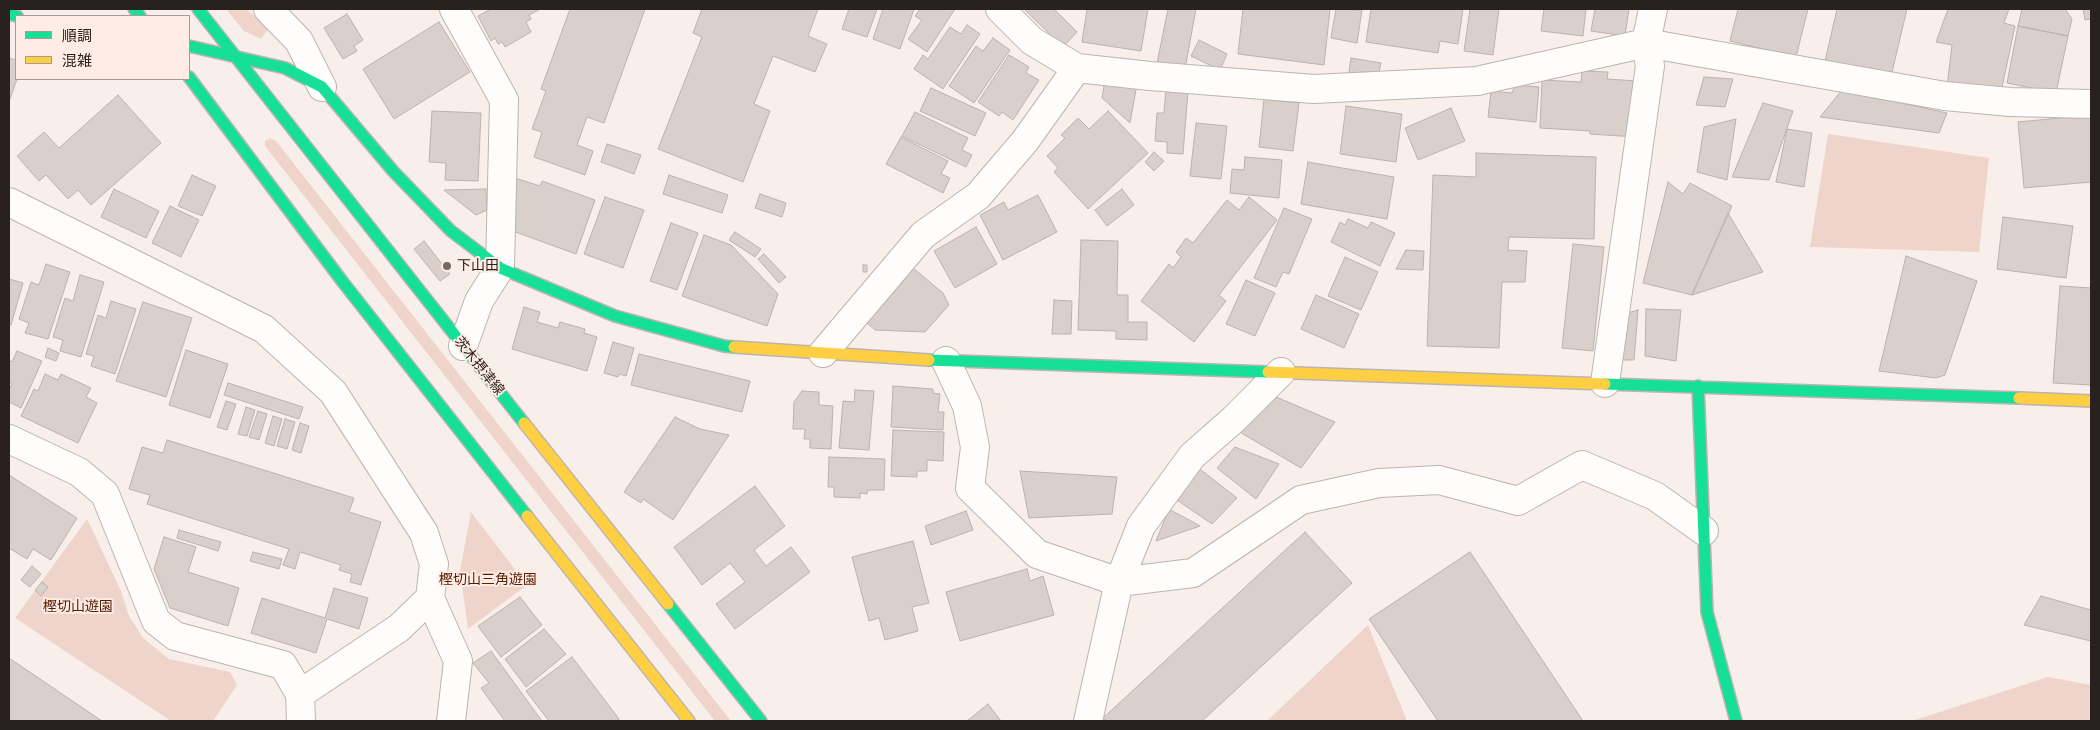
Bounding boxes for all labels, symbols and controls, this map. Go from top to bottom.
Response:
legend [15,15,190,80]
text: 順調 [62,26,92,45]
text: 混雑 [62,51,92,70]
place label: 下山田 [457,258,499,274]
marker: 下山田 [441,260,453,272]
street label: 茨木摂津線 [450,334,508,398]
park label: 樫切山三角遊園 [439,572,537,588]
park label: 樫切山遊園 [43,599,113,615]

